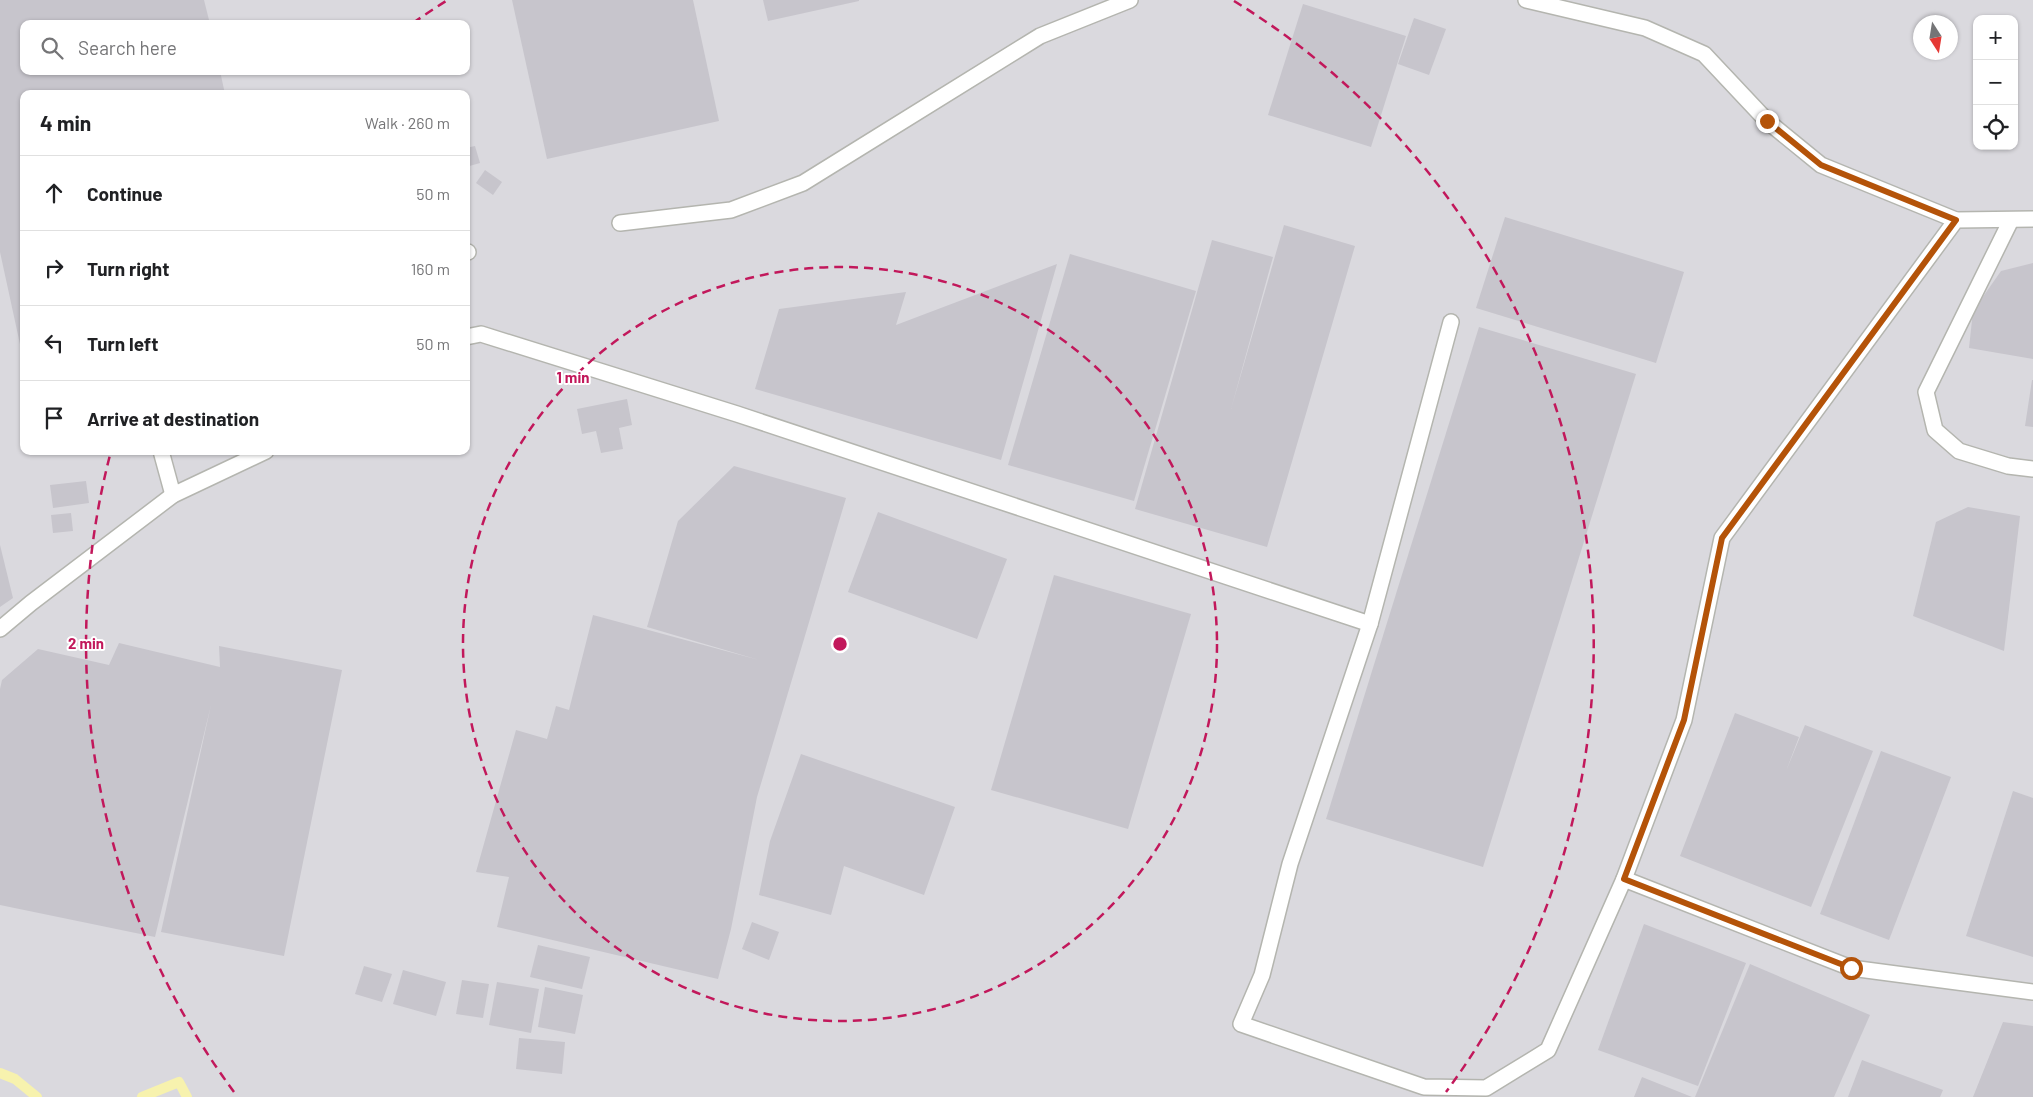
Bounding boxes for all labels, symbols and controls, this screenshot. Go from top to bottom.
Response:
north arrow [1913,15,1958,60]
map controls [1973,15,2018,150]
button: + [1973,15,2018,60]
search box [20,20,470,75]
icon: search [38,34,66,62]
text: Search here [78,36,177,59]
button: − [1973,60,2018,105]
button: locate [1973,105,2018,150]
text: 4 min [40,110,91,135]
route end [1756,110,1779,133]
text: Walk · 260 m [365,113,450,132]
icon: ahead [40,179,68,207]
text: Continue [87,182,163,205]
text: 50 m [416,184,450,203]
icon: right [40,254,68,282]
text: Turn right [87,257,169,280]
text: 160 m [411,259,450,278]
icon: left [40,329,68,357]
text: Turn left [87,332,158,355]
text: 50 m [416,334,450,353]
text: 1 min [557,368,589,386]
icon: arrive [40,404,68,432]
text: Arrive at destination [87,407,259,430]
text: 2 min [68,634,104,652]
centre of rings [831,635,849,653]
route start [1840,957,1863,980]

